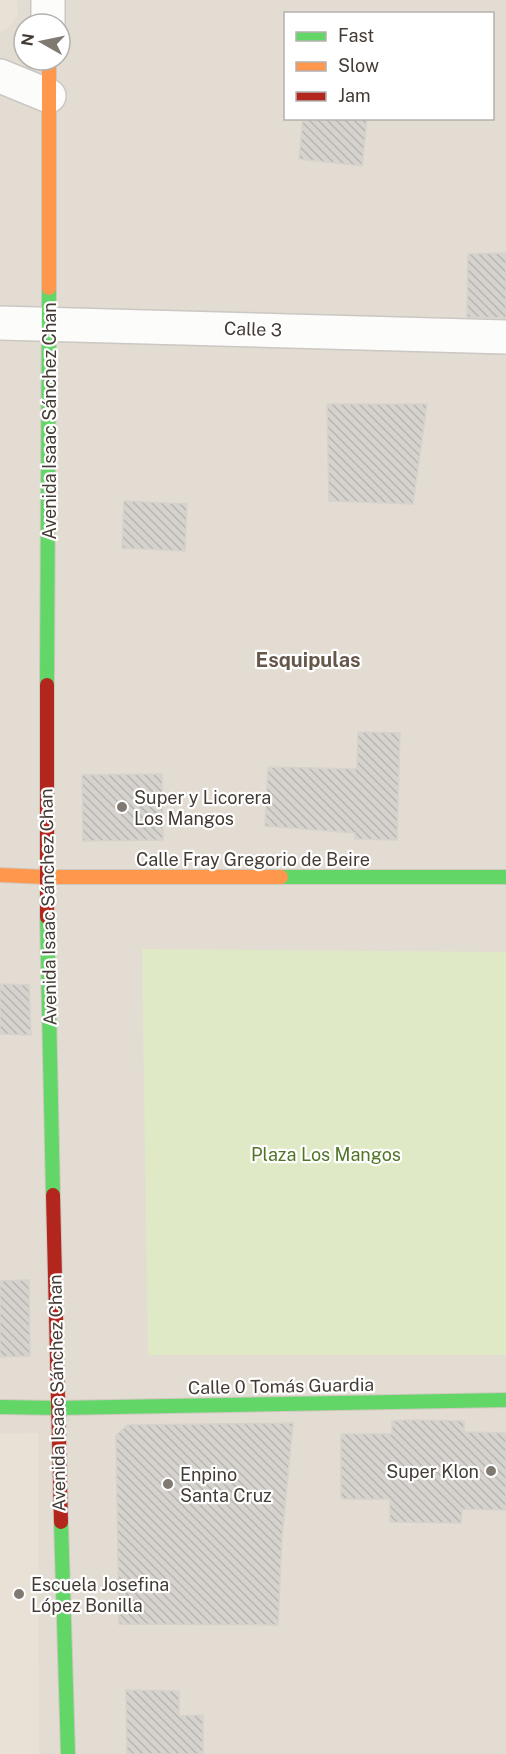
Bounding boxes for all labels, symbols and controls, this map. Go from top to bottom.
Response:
north arrow [12,12,72,72]
legend [284,12,494,120]
text: Fast [338,25,374,46]
text: N [17,32,38,47]
text: Slow [338,55,379,76]
text: Jam [338,85,371,106]
street label: Avenida Isaac Sánchez Chan [39,302,60,540]
street label: Calle 3 [224,317,282,341]
district label: Esquipulas [256,648,360,672]
place label: Super y Licorera Los Mangos [134,787,271,829]
street label: Avenida Isaac Sánchez Chan [35,788,61,1026]
marker: Super y Licorera Los Mangos [115,800,129,814]
street label: Calle Fray Gregorio de Beire [136,849,370,870]
park label: Plaza Los Mangos [251,1144,401,1165]
street label: Avenida Isaac Sánchez Chan [44,1274,70,1512]
street label: Calle 0 Tomás Guardia [188,1374,374,1398]
place label: Super Klon [386,1461,479,1482]
place label: Enpino Santa Cruz [180,1464,272,1506]
marker: Super Klon [484,1464,498,1478]
marker: Enpino Santa Cruz [161,1477,175,1491]
place label: Escuela Josefina López Bonilla [31,1574,169,1616]
marker: Escuela Josefina López Bonilla [12,1587,26,1601]

